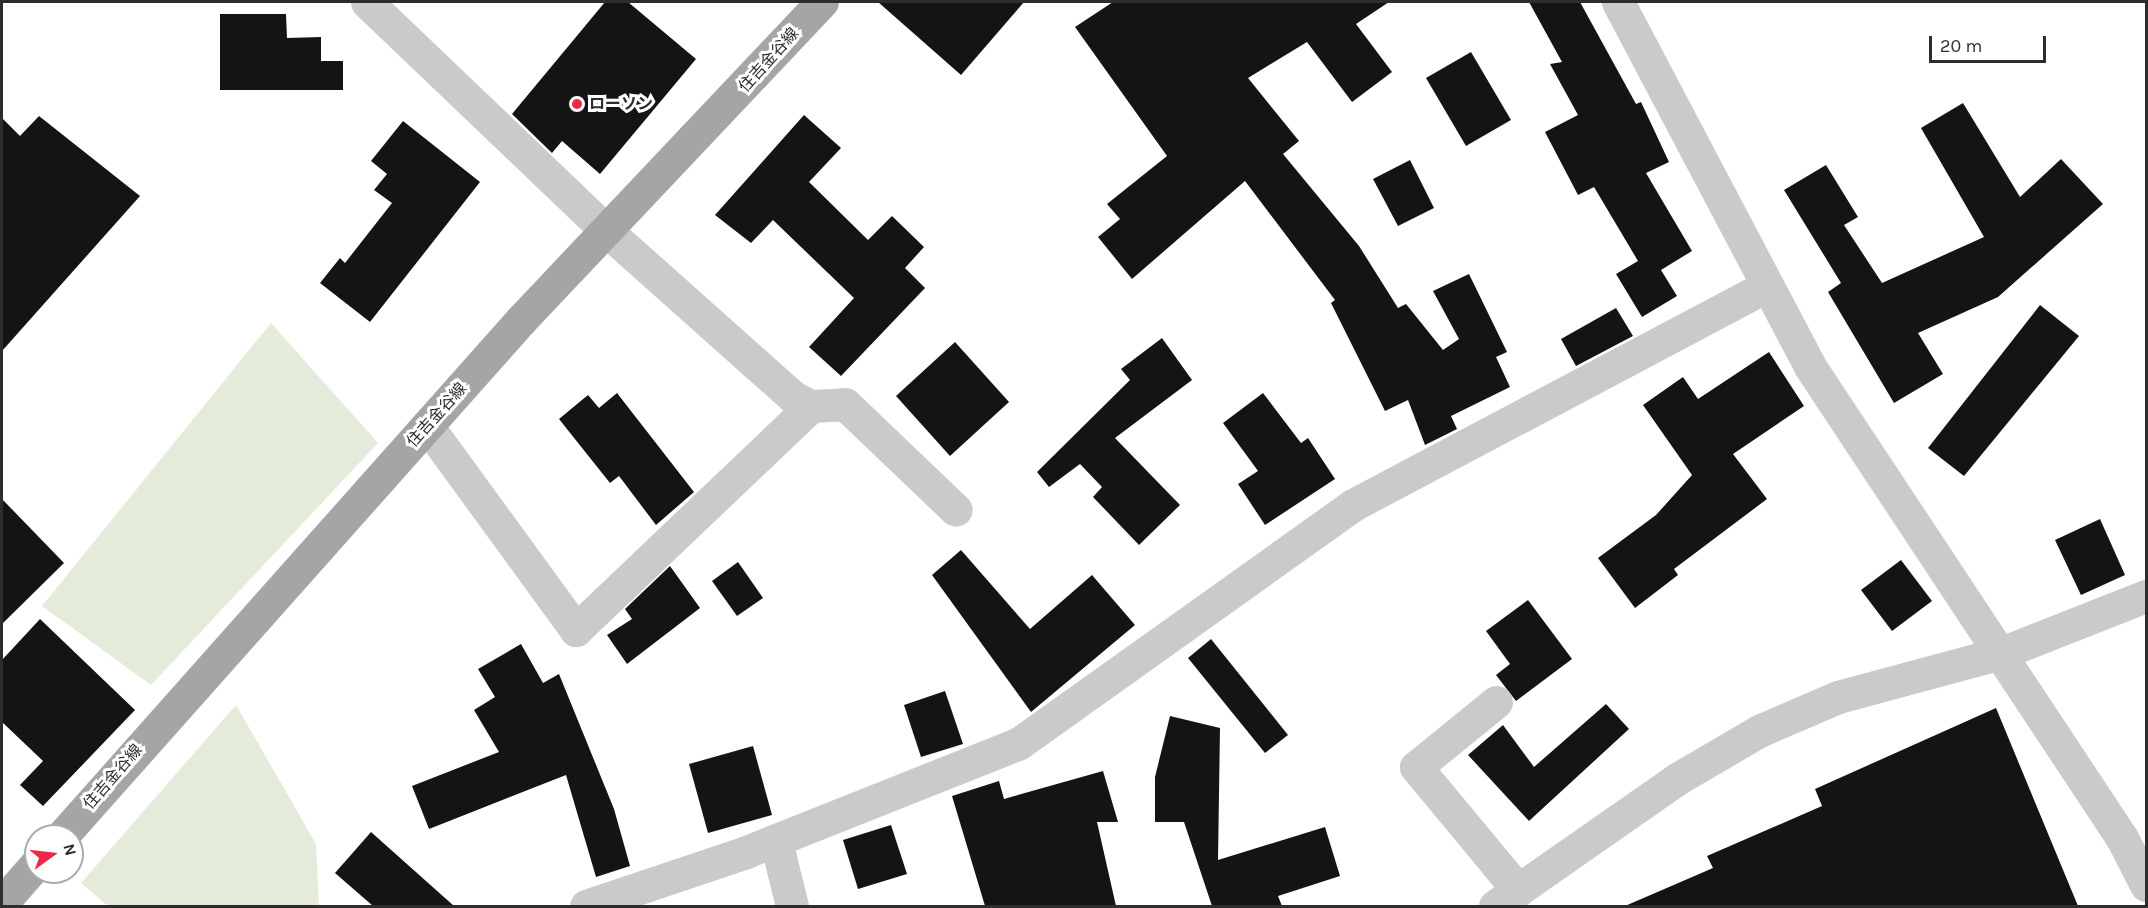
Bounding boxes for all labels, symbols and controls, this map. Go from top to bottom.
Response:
street label: 住吉金谷線 [735,24,803,96]
scale bar [1932,24,2049,62]
text: 20 m [1940,35,1982,57]
place label: ローソン [589,94,653,114]
marker: ローソン [570,97,584,111]
street label: 住吉金谷線 [403,379,471,451]
street label: 住吉金谷線 [80,741,146,813]
north arrow [24,824,84,884]
text: N [59,842,81,858]

